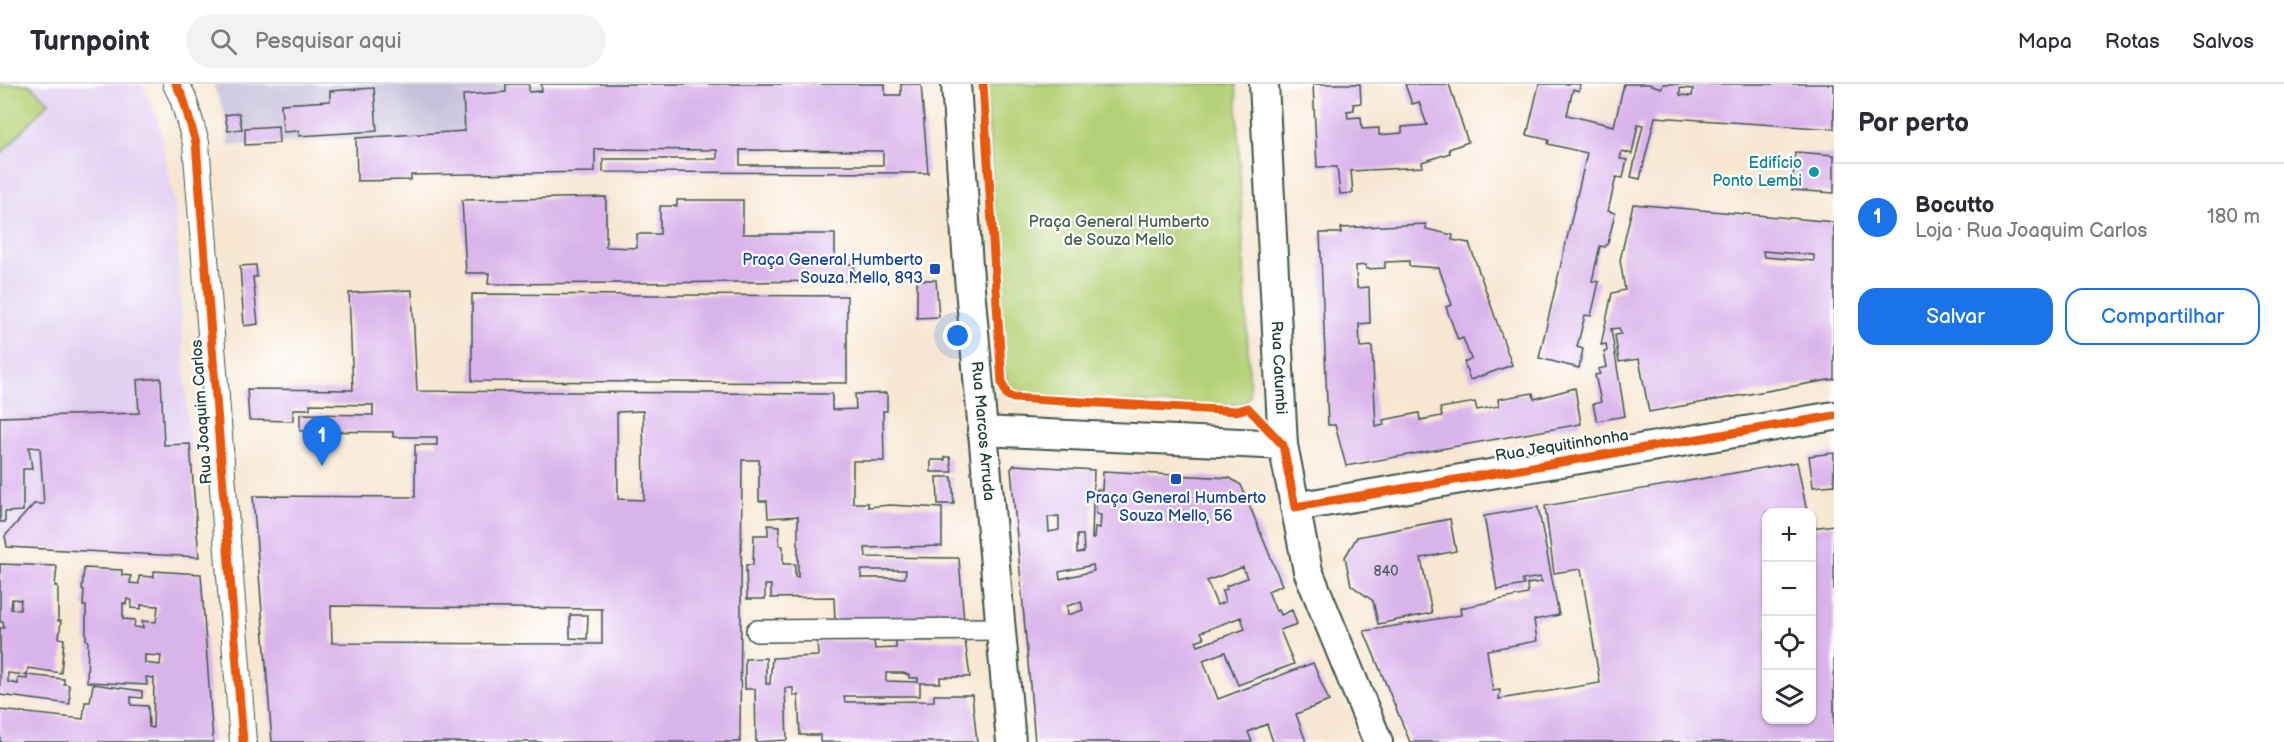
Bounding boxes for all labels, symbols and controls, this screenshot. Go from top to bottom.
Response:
search box [186,14,606,68]
text: Turnpoint [30,25,150,58]
icon: search [207,25,240,58]
text: Pesquisar aqui [255,28,402,55]
text: Mapa [2018,29,2072,54]
text: Rotas [2105,29,2160,54]
text: Salvos [2193,29,2254,54]
text: Por perto [1858,108,1969,139]
place label: Edifício Ponto Lembi [1712,154,1802,191]
marker: Edifício Ponto Lembi [1807,165,1821,179]
text: Bocutto [1915,192,1994,219]
text: 1 [1873,205,1882,229]
text: 180 m [2207,205,2260,229]
park label: Praça General Humberto de Souza Mello [1029,213,1209,250]
text: Loja · Rua Joaquim Carlos [1915,219,2148,243]
place label: Praça General Humberto Souza Mello, 893 [742,251,923,288]
marker: Praça General Humberto Souza Mello, 893 [928,262,942,276]
button: Salvar [1858,288,2053,345]
button: Compartilhar [2065,288,2260,345]
street label: Rua Catumbi [1267,320,1291,415]
your location [943,321,972,350]
street label: Rua Joaquim Carlos [187,339,217,485]
street label: Rua Marcos Arruda [967,360,999,502]
pin: 1 [302,416,342,466]
street label: Rua Jequitinhonha [1494,426,1630,466]
marker: Praça General Humberto Souza Mello, 56 [1169,472,1183,486]
place label: Praça General Humberto Souza Mello, 56 [1086,489,1266,526]
map controls [1762,508,1816,724]
button: + [1762,508,1816,562]
button: − [1762,562,1816,616]
house number: 840 [1374,563,1398,580]
button: locate [1762,616,1816,670]
button: layers [1762,670,1816,724]

